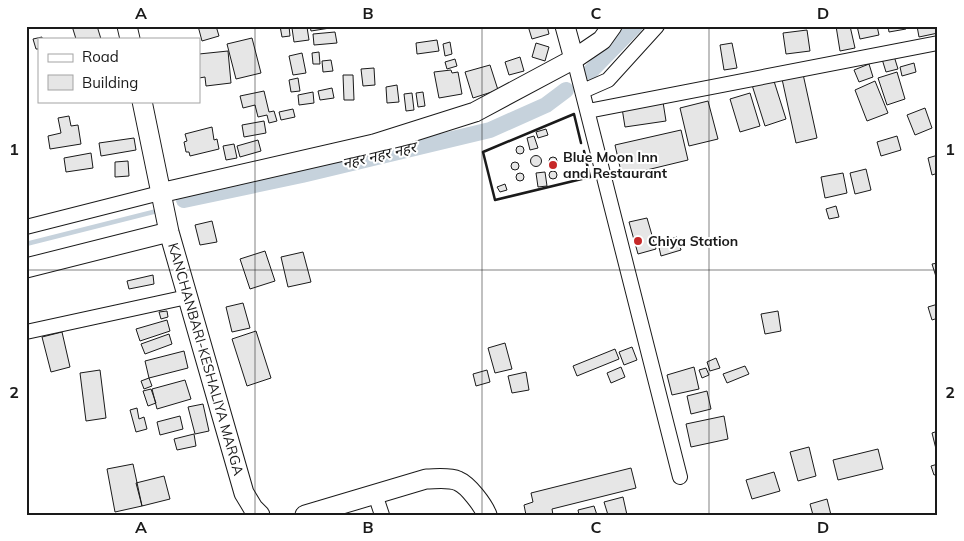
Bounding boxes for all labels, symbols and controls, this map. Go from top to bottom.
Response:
text: A [135,3,147,23]
text: B [362,3,374,23]
text: C [591,3,602,23]
text: D [817,3,829,23]
legend [38,38,200,102]
text: Road [82,47,119,66]
text: Building [82,73,138,92]
water label: नहर नहर नहर [340,137,421,173]
text: 1 [9,139,19,159]
text: 1 [945,139,955,159]
place label: Blue Moon Inn and Restaurant [563,148,668,182]
marker: Blue Moon Inn and Restaurant [547,159,559,171]
place label: Chiya Station [648,232,738,250]
marker: Chiya Station [632,235,644,247]
street label: KANCHANBARI-KESHALIYA MARGA [164,241,248,478]
text: 2 [9,382,19,402]
text: 2 [945,382,955,402]
text: A [135,517,147,537]
text: B [362,517,374,537]
text: C [591,517,602,537]
text: D [817,517,829,537]

